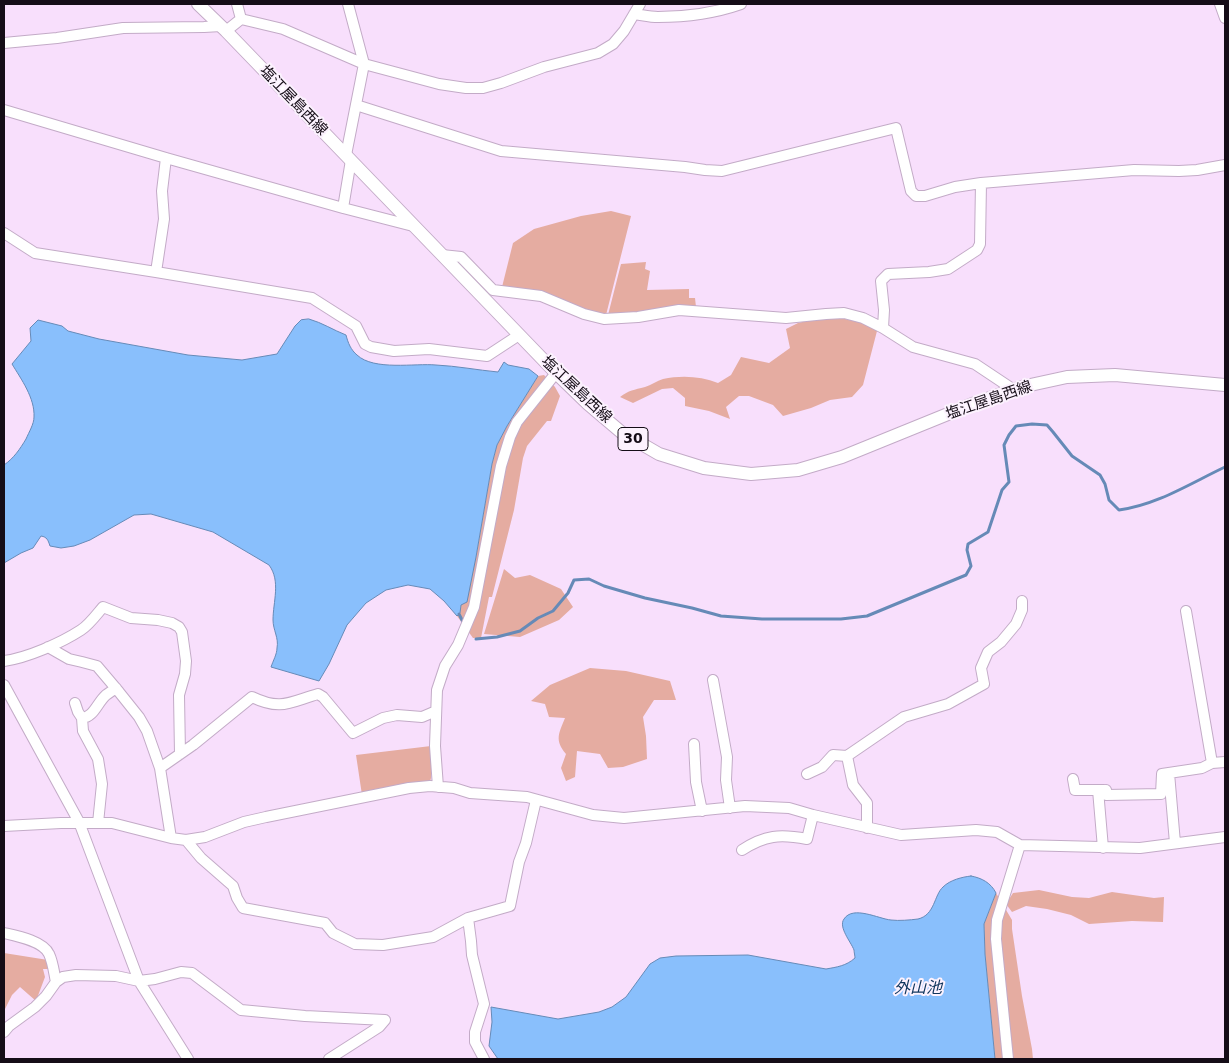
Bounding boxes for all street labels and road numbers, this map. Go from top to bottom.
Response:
street label: 塩江屋島西線 [255,62,331,140]
street label: 塩江屋島西線 [537,353,615,427]
street label: 塩江屋島西線 [944,378,1034,424]
road number: 30 [618,428,648,450]

